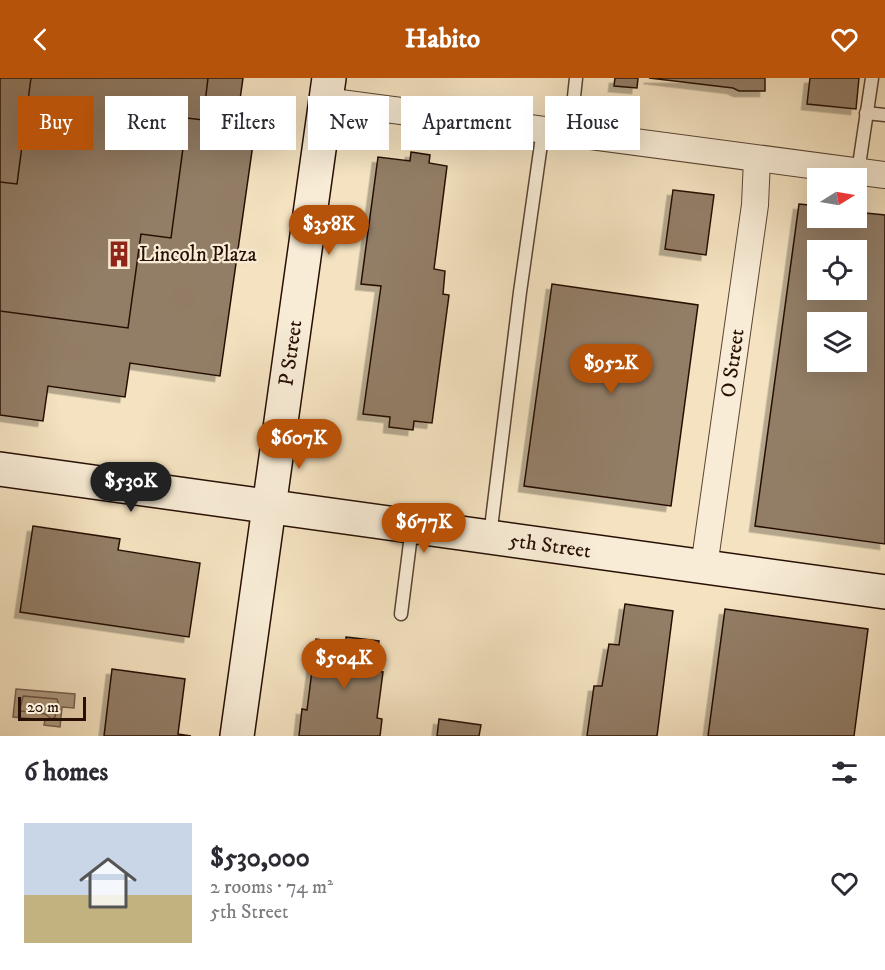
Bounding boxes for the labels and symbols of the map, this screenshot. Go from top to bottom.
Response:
north arrow [807,168,867,228]
pin: $358K [287,205,371,256]
building icon: Lincoln Plaza [104,239,134,269]
place label: Lincoln Plaza [139,242,257,268]
street label: P Street [273,318,309,388]
street label: O Street [715,327,751,399]
pin: $952K [569,344,653,395]
pin: $607K [257,419,341,470]
pin: $530K [89,462,173,513]
pin: $677K [382,503,466,554]
street label: 5th Street [507,527,593,565]
pin: $504K [302,639,386,690]
scale bar [18,694,86,722]

